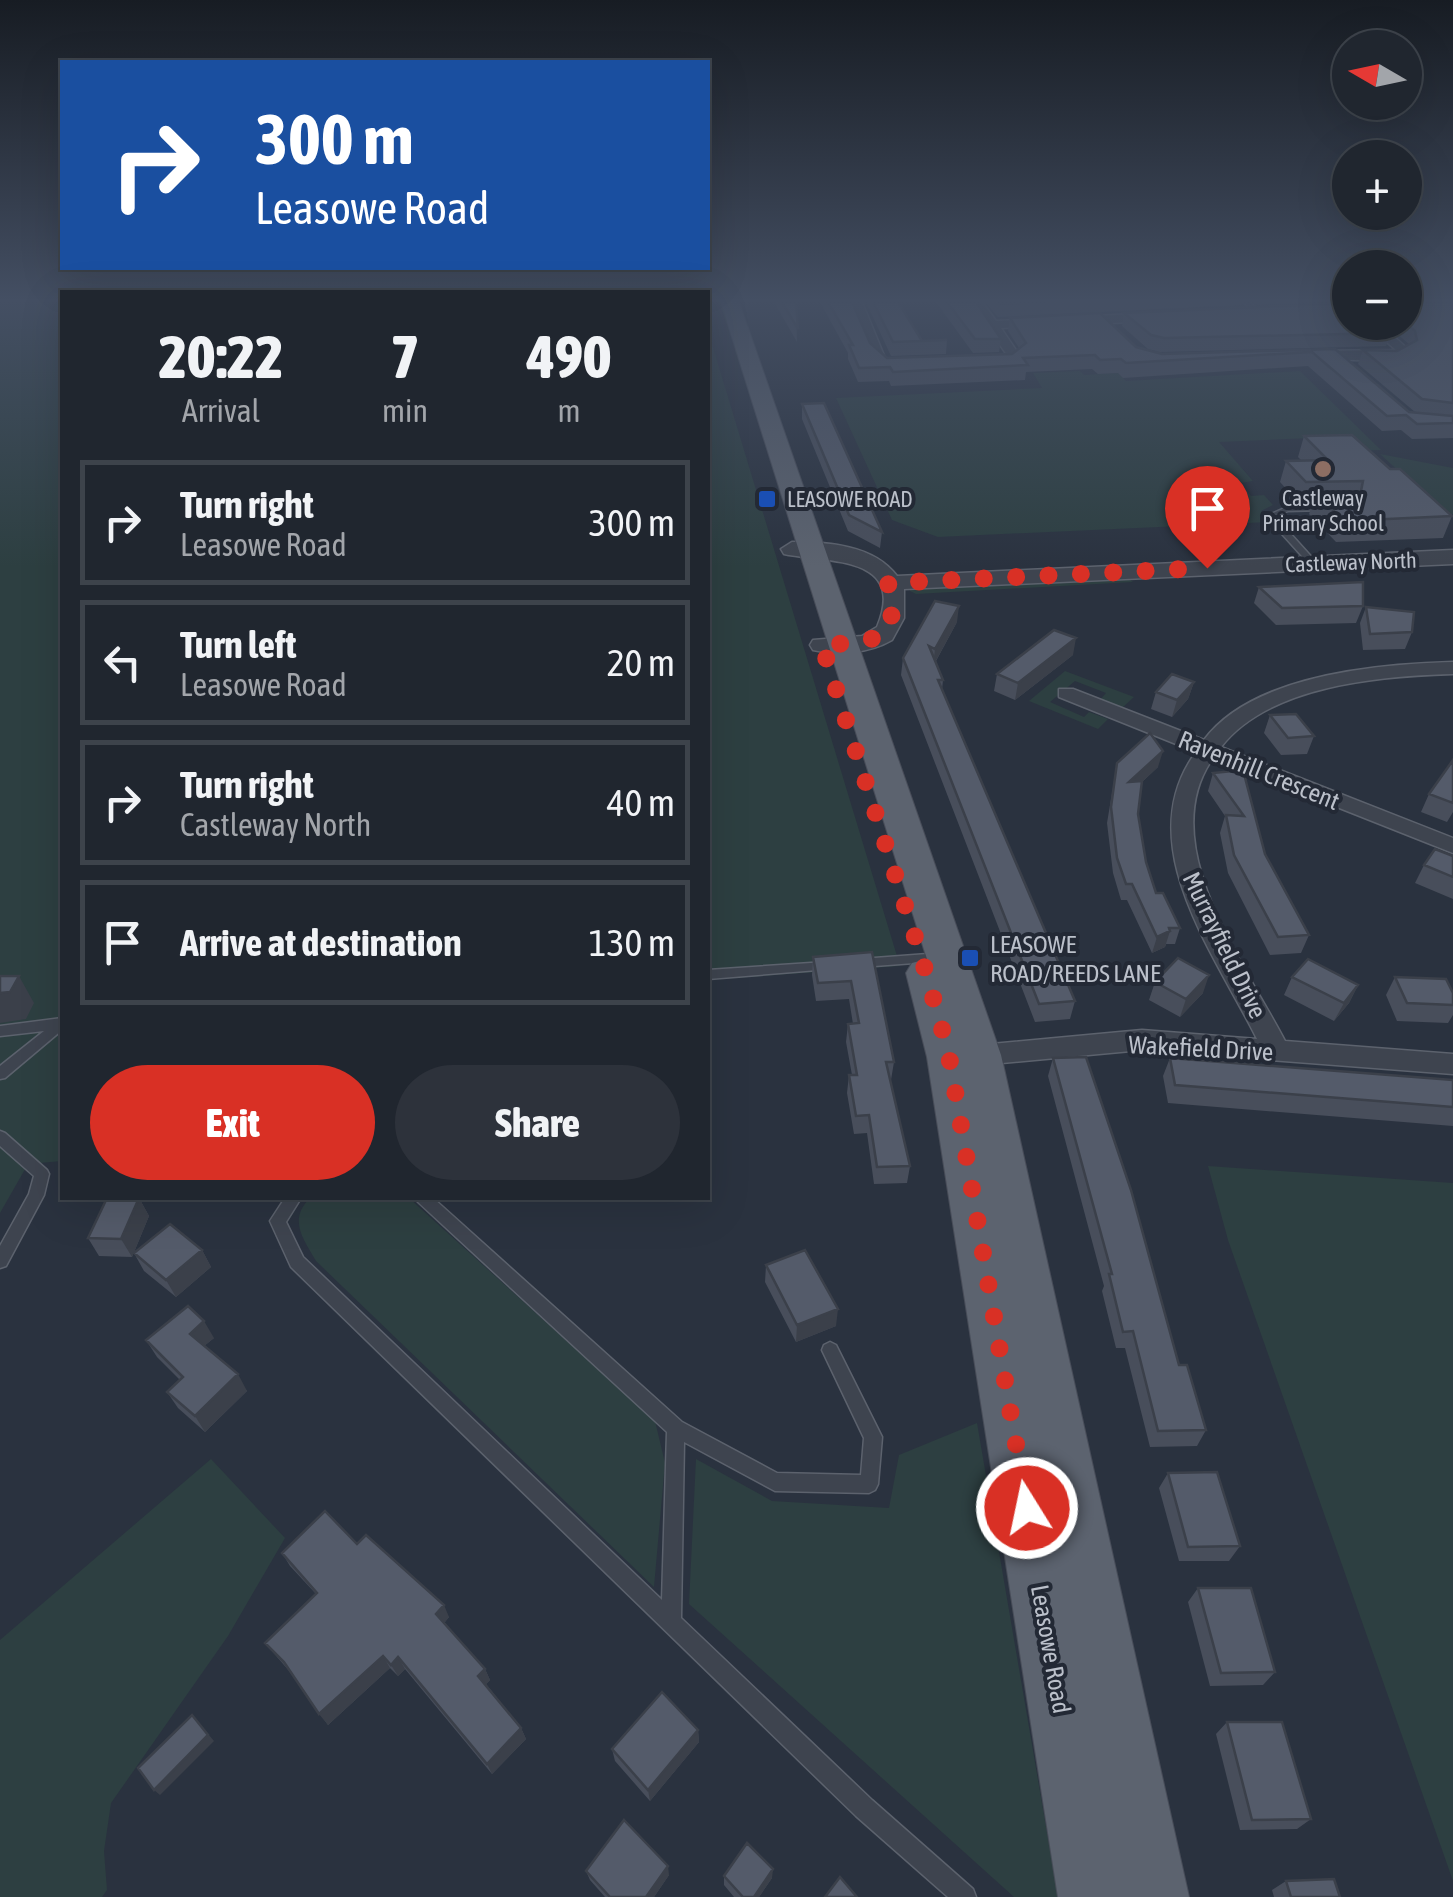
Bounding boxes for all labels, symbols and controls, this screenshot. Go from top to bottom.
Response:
north arrow [1332,30,1422,120]
map controls [1332,30,1422,340]
text: 300 m [255,99,414,179]
icon: right [90,100,220,230]
button: + [1332,140,1422,230]
text: Leasowe Road [255,182,489,234]
button: − [1332,250,1422,340]
text: 20:22 [159,322,283,391]
text: 7 [391,322,419,391]
text: 490 [527,322,611,391]
text: Arrival [182,392,260,429]
text: min [382,392,428,429]
text: m [557,392,581,429]
marker: Castleway Primary School [1312,458,1334,480]
pin [1165,466,1250,569]
icon: arrive [1180,481,1235,536]
text: Turn right [180,483,314,526]
place label: Castleway Primary School [1262,485,1384,536]
place label: LEASOWE ROAD [787,486,913,512]
marker: LEASOWE ROAD [756,488,778,510]
icon: right [95,495,150,550]
text: 300 m [589,501,675,544]
text: Leasowe Road [180,526,347,563]
street label: Castleway North [1285,547,1417,577]
text: Turn left [180,623,296,666]
icon: left [95,635,150,690]
text: 20 m [607,641,675,684]
text: Leasowe Road [180,666,347,703]
street label: Ravenhill Crescent [1175,725,1343,815]
text: Turn right [180,763,314,806]
icon: right [95,775,150,830]
text: 40 m [607,781,675,824]
text: Castleway North [180,806,371,843]
street label: Murrayfield Drive [1178,867,1272,1023]
icon: arrive [95,915,150,970]
text: Arrive at destination [180,921,462,964]
text: 130 m [589,921,675,964]
place label: LEASOWE ROAD/REEDS LANE [990,930,1161,987]
marker: LEASOWE ROAD/REEDS LANE [959,947,981,969]
street label: Wakefield Drive [1128,1030,1274,1066]
button: Exit [90,1065,375,1180]
button: Share [395,1065,680,1180]
position arrow [975,1456,1079,1560]
street label: Leasowe Road [1026,1582,1076,1716]

